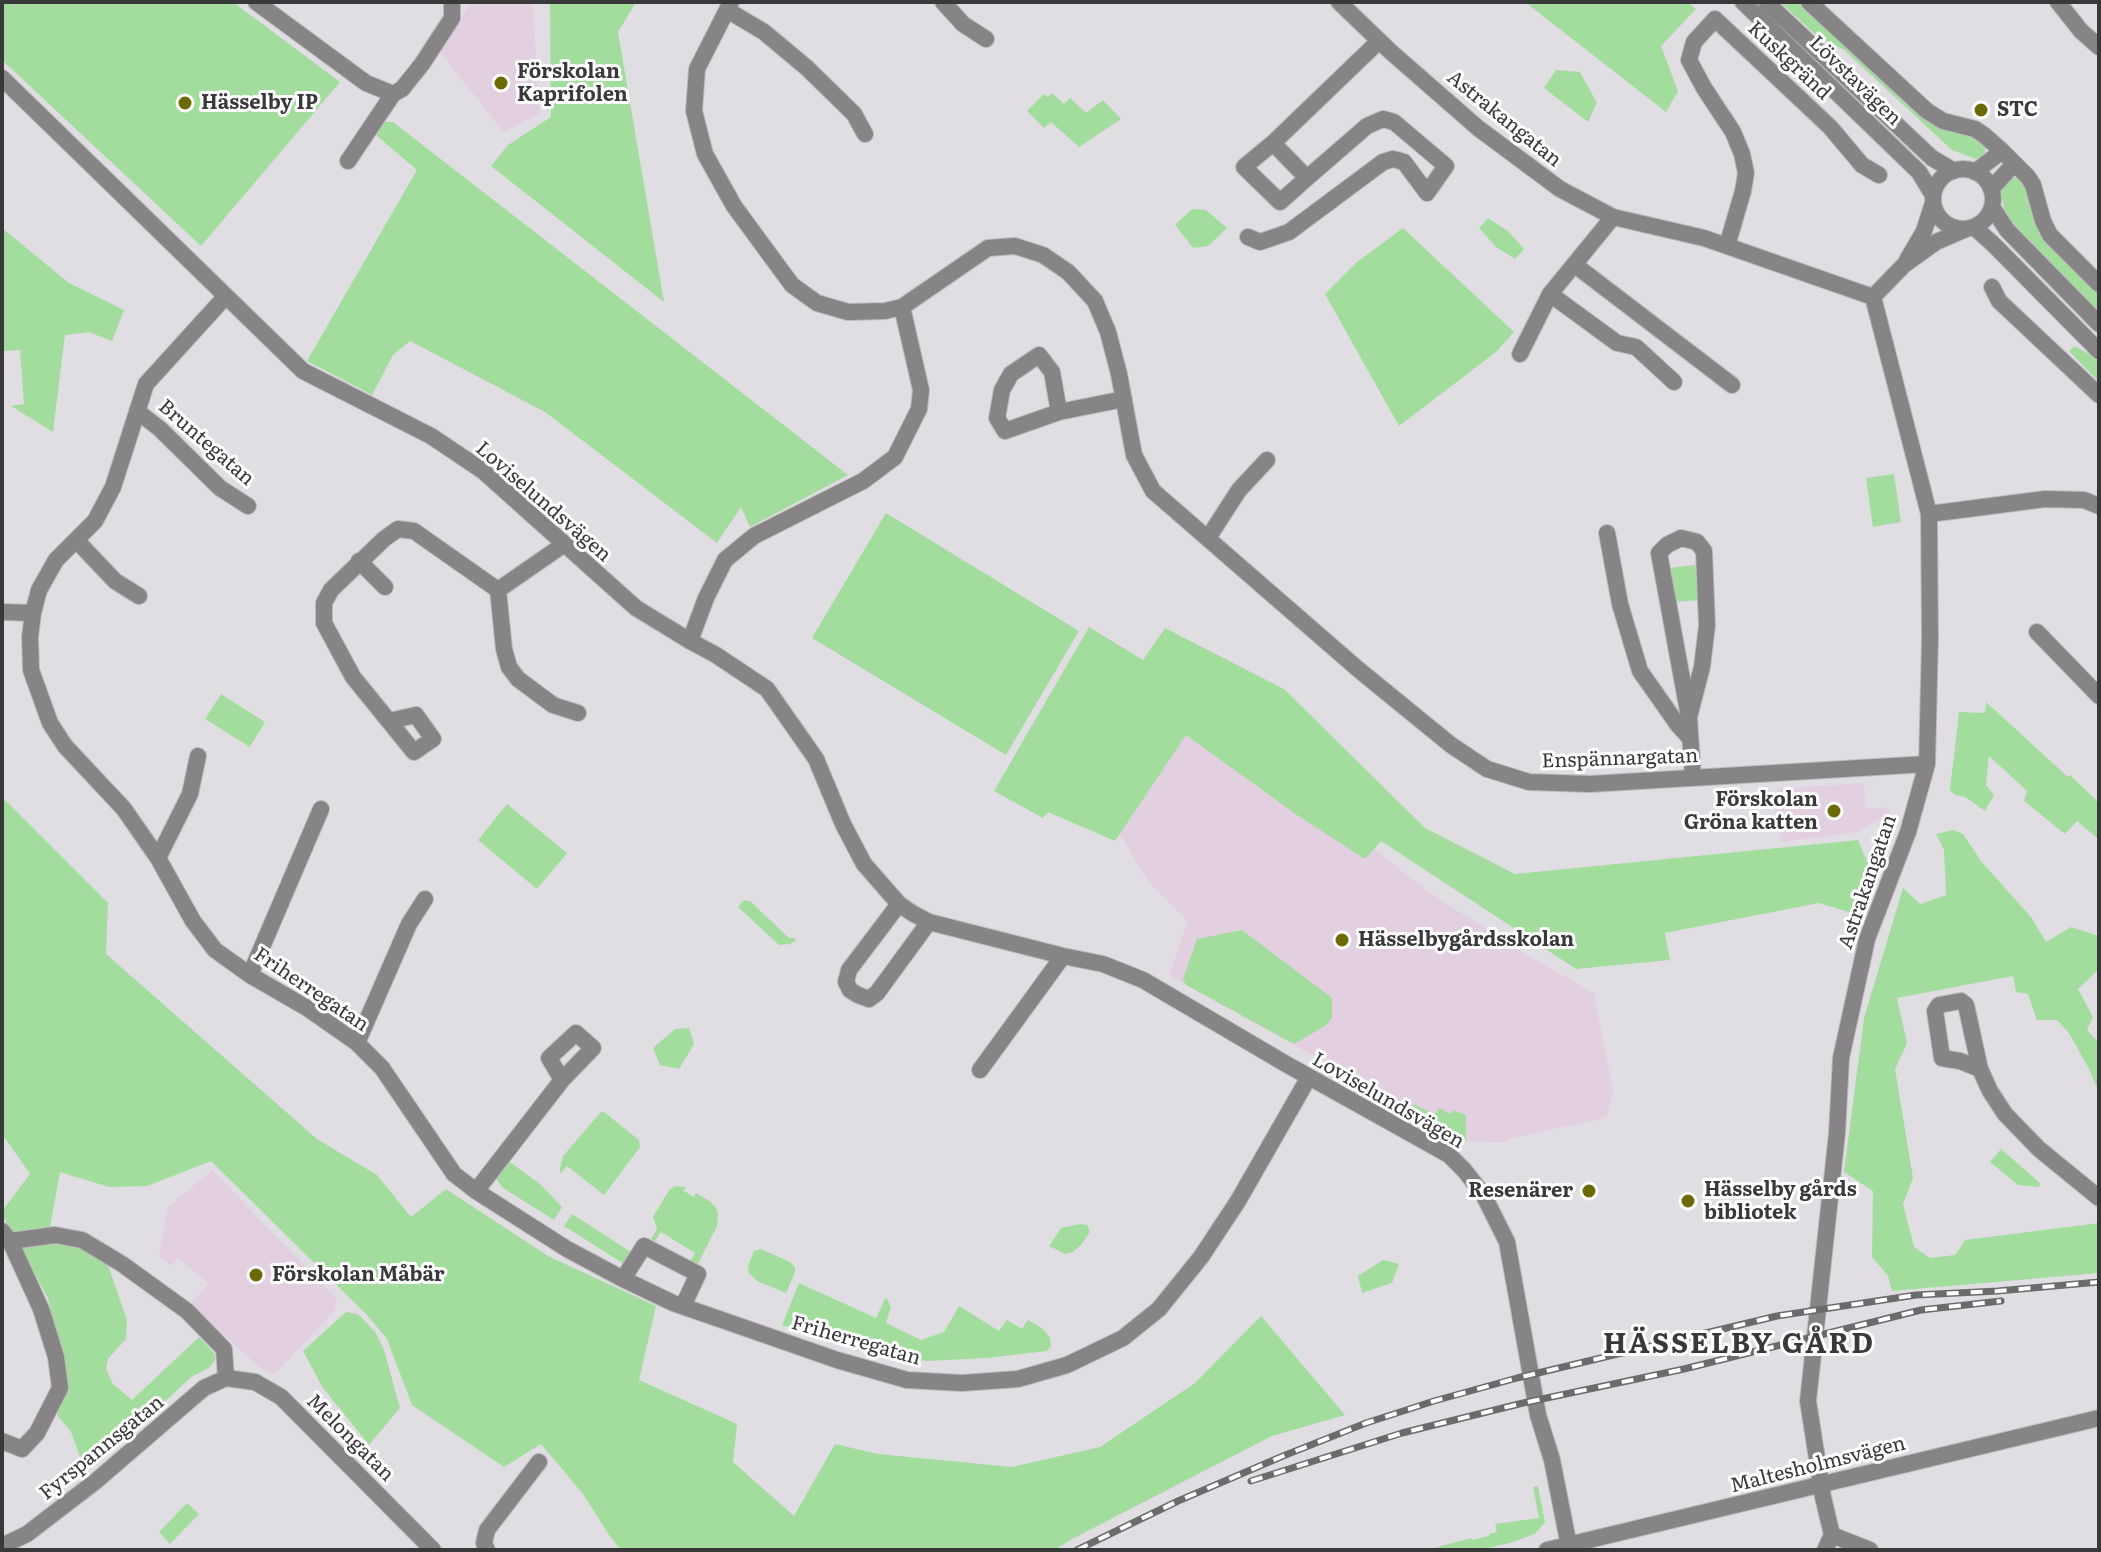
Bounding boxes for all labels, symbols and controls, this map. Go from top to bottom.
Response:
street label: Kuskgränd [1743,17,1835,105]
street label: Lövstavägen [1804,31,1906,131]
place label: Förskolan Kaprifolen [517,60,628,107]
street label: Astrakangatan [1442,66,1566,172]
marker: Förskolan Kaprifolen [492,74,510,92]
place label: Hässelby IP [201,91,318,115]
marker: Hässelby IP [176,94,194,112]
place label: STC [1997,98,2038,122]
marker: STC [1972,101,1990,119]
street label: Bruntegatan [153,395,259,491]
street label: Loviselundsvägen [470,437,616,567]
street label: Enspännargatan [1541,744,1699,774]
place label: Förskolan Gröna katten [1684,788,1818,835]
marker: Förskolan Gröna katten [1825,802,1843,820]
street label: Astrakangatan [1834,812,1902,952]
place label: Hässelbygårdsskolan [1358,928,1574,952]
marker: Hässelbygårdsskolan [1333,931,1351,949]
street label: Friherregatan [249,943,373,1037]
street label: Loviselundsvägen [1308,1048,1468,1154]
place label: Hässelby gårds bibliotek [1704,1178,1857,1225]
place label: Resenärer [1468,1179,1573,1203]
marker: Resenärer [1580,1182,1598,1200]
marker: Hässelby gårds bibliotek [1679,1192,1697,1210]
place label: Förskolan Måbär [272,1263,445,1287]
marker: Förskolan Måbär [247,1266,265,1284]
street label: Friherregatan [789,1311,923,1371]
district label: HÄSSELBY GÅRD [1603,1328,1875,1362]
street label: Melongatan [301,1389,399,1487]
street label: Fyrspannsgatan [35,1391,169,1505]
street label: Maltesholmsvägen [1728,1432,1908,1498]

